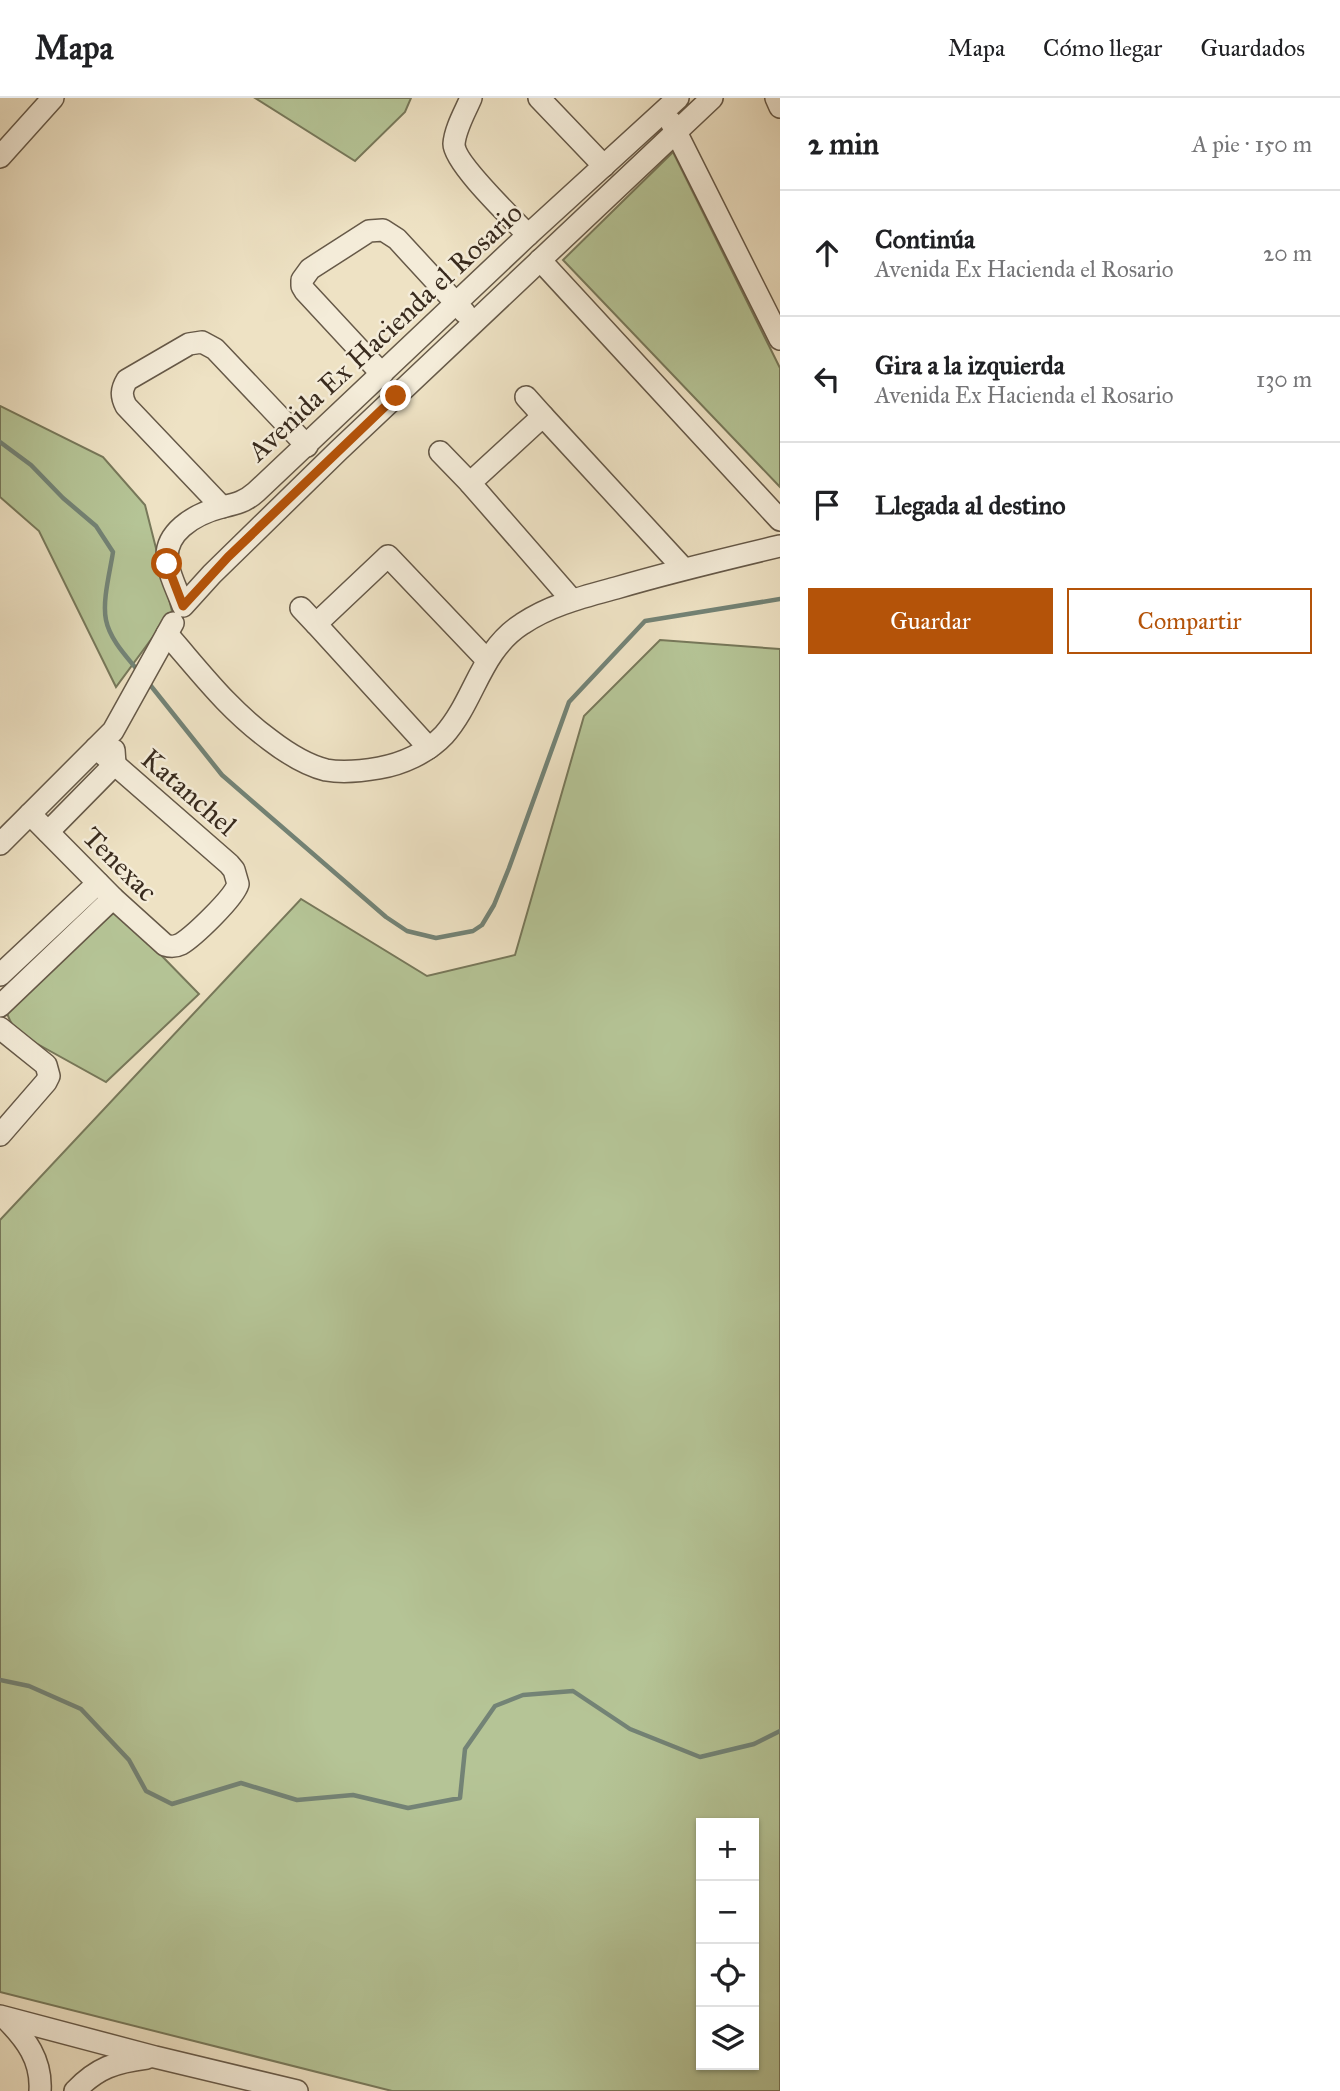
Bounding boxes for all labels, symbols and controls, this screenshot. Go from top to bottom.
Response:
text: Mapa [35,28,113,68]
text: Mapa [948,33,1005,63]
text: Cómo llegar [1043,33,1162,63]
text: Guardados [1200,33,1305,63]
text: 2 min [808,126,879,162]
text: A pie · 150 m [1192,130,1312,158]
street label: Avenida Ex Hacienda el Rosario [239,195,530,469]
text: Continúa [875,223,975,255]
icon: ahead [808,234,846,272]
text: 20 m [1263,239,1312,267]
text: Avenida Ex Hacienda el Rosario [875,255,1173,283]
text: Gira a la izquierda [875,349,1065,381]
icon: left [808,360,846,398]
text: 130 m [1256,365,1312,393]
route end [380,380,411,411]
text: Avenida Ex Hacienda el Rosario [875,381,1173,409]
icon: arrive [808,486,846,524]
text: Llegada al destino [875,489,1066,521]
route start [151,548,182,579]
button: Guardar [808,588,1053,654]
button: Compartir [1067,588,1312,654]
street label: Katanchel [134,741,244,843]
street label: Tenexac [75,819,165,909]
map controls [696,1818,759,2070]
button: + [696,1818,759,1881]
button: − [696,1881,759,1944]
button: locate [696,1944,759,2007]
button: layers [696,2007,759,2070]

